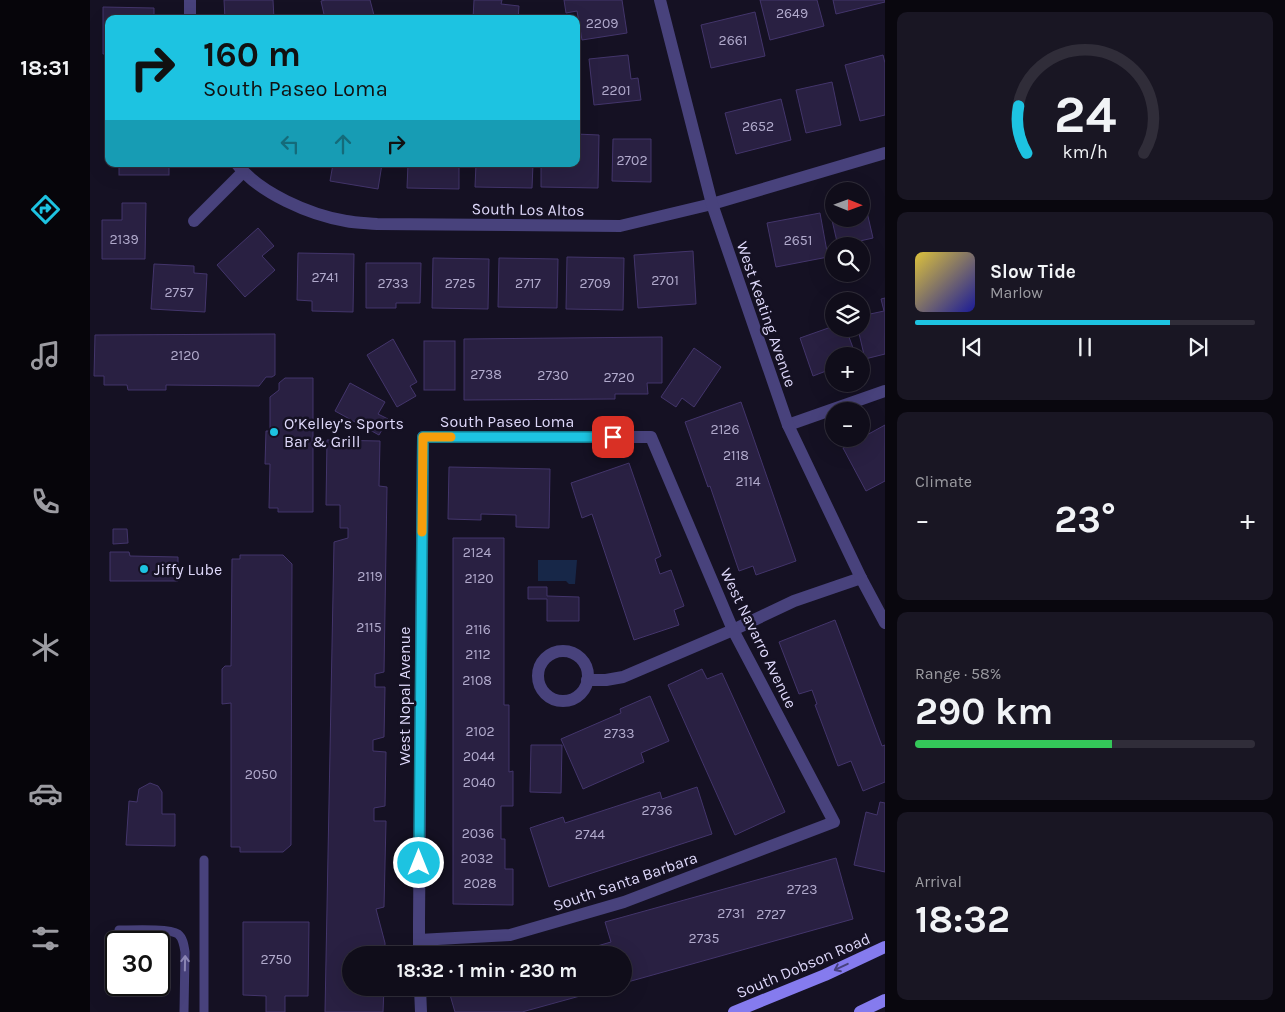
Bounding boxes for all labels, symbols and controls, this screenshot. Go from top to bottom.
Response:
house number: 2649 [776,5,808,22]
house number: 2209 [586,15,618,32]
house number: 2661 [719,32,747,49]
text: 160 m [203,34,301,75]
icon: right [120,35,185,100]
text: 18:31 [20,55,70,81]
text: South Paseo Loma [203,76,388,102]
house number: 2201 [601,82,631,99]
text: 24 [1054,84,1116,145]
house number: 2652 [742,118,774,135]
icon: left [276,130,304,158]
icon: ahead [329,130,357,158]
icon: right [382,130,410,158]
text: km/h [1062,142,1108,163]
house number: 2702 [616,152,648,169]
north arrow [825,182,870,228]
map controls [825,182,870,447]
icon: directions [28,192,63,227]
street label: South Los Altos [471,199,585,220]
house number: 2139 [109,231,139,248]
house number: 2651 [784,232,812,249]
button: search [825,237,870,282]
street label: West Keating Avenue [733,239,800,390]
text: Slow Tide [990,261,1076,283]
house number: 2741 [311,269,339,286]
house number: 2701 [651,272,679,289]
house number: 2733 [377,275,409,292]
house number: 2725 [445,275,475,292]
house number: 2717 [515,275,541,292]
house number: 2709 [579,275,611,292]
text: Marlow [990,283,1043,302]
house number: 2757 [164,284,194,301]
button: layers [825,292,870,337]
icon: previous [958,333,986,361]
icon: pause [1071,333,1099,361]
icon: next [1184,333,1212,361]
icon: music [28,338,63,373]
house number: 2120 [170,347,200,364]
button: + [825,347,870,392]
house number: 2738 [470,366,502,383]
house number: 2730 [537,367,569,384]
house number: 2720 [603,369,635,386]
button: − [825,402,870,447]
street label: South Paseo Loma [440,412,574,431]
place label: O’Kelley’s Sports Bar & Grill [284,414,404,451]
pin [592,416,634,458]
house number: 2126 [711,421,739,438]
icon: arrive [599,423,627,451]
marker: O’Kelley’s Sports Bar & Grill [268,426,280,438]
house number: 2118 [723,447,749,464]
text: Climate [915,472,972,491]
house number: 2114 [735,473,761,490]
icon: phone [28,484,63,519]
text: 23° [1054,497,1116,542]
text: − [915,503,930,536]
text: + [1240,503,1255,536]
house number: 2124 [463,544,492,561]
place label: Jiffy Lube [154,560,222,579]
marker: Jiffy Lube [138,563,150,575]
street label: West Navarro Avenue [716,565,801,711]
house number: 2119 [357,568,383,585]
house number: 2120 [464,570,494,587]
house number: 2115 [356,619,382,636]
house number: 2116 [465,621,491,638]
street label: West Nopal Avenue [395,626,414,766]
icon: climate [28,630,63,665]
house number: 2112 [465,646,491,663]
text: Range · 58% [915,664,1001,683]
house number: 2108 [462,672,492,689]
text: 290 km [915,689,1053,734]
house number: 2102 [465,723,495,740]
house number: 2733 [603,725,635,742]
house number: 2044 [463,748,495,765]
house number: 2050 [245,766,277,783]
house number: 2040 [463,774,495,791]
icon: car [28,776,63,811]
house number: 2736 [642,802,672,819]
house number: 2036 [462,825,494,842]
house number: 2744 [575,826,605,843]
position arrow [392,836,444,888]
street label: South Santa Barbara [550,848,700,915]
house number: 2032 [461,850,493,867]
text: Arrival [915,872,962,891]
house number: 2028 [463,875,497,892]
house number: 2723 [786,881,818,898]
text: 18:32 [915,897,1010,942]
house number: 2731 [717,905,745,922]
house number: 2727 [756,906,786,923]
icon: filters [28,921,63,956]
street label: South Dobson Road [733,929,873,1002]
house number: 2735 [689,930,720,947]
speed limit sign: 30 [105,931,170,996]
house number: 2750 [261,951,291,968]
one-way arrow [180,956,189,972]
text: 18:32 · 1 min · 230 m [397,960,577,982]
one-way arrow [834,963,849,972]

